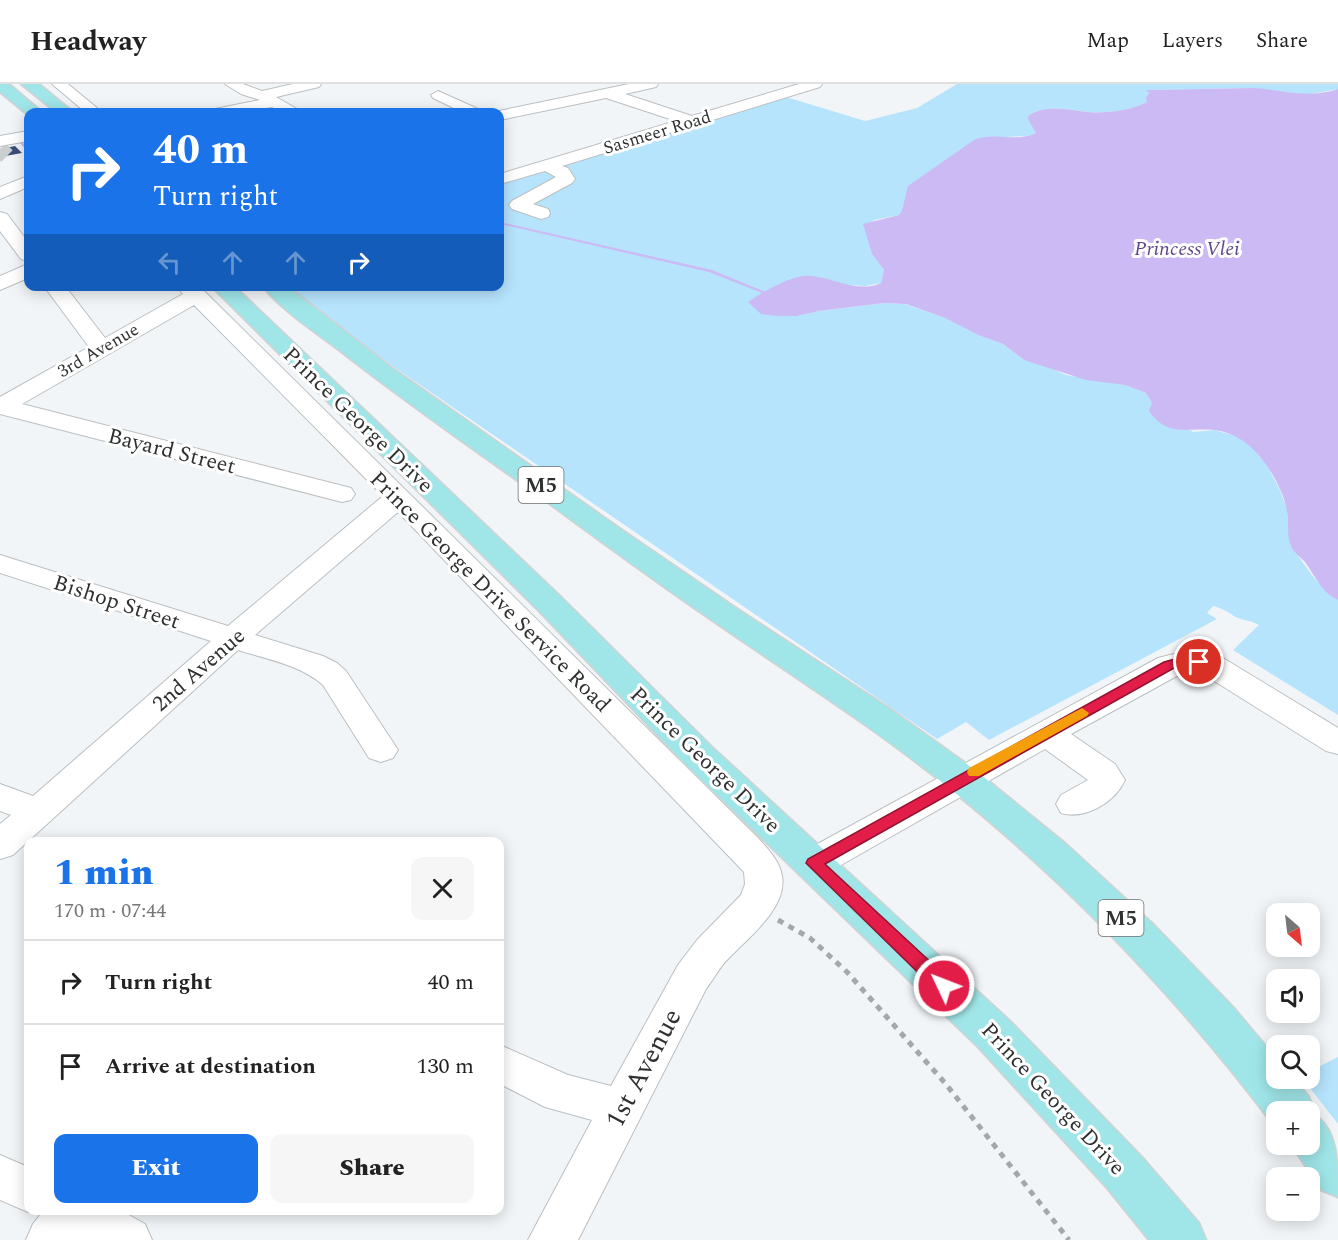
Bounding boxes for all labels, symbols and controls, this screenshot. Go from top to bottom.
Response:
text: Headway [30,20,146,63]
text: Map [1087,25,1129,57]
text: Layers [1162,25,1223,57]
text: Share [1256,25,1308,57]
street label: Sasmeer Road [600,103,714,162]
text: 40 m [153,119,248,182]
icon: right [54,132,132,210]
text: Turn right [153,176,278,218]
water label: Princess Vlei [1134,234,1240,264]
icon: left [153,246,186,279]
icon: ahead [216,246,249,279]
icon: ahead [279,246,312,279]
icon: right [342,246,375,279]
street label: 3rd Avenue [52,316,144,385]
street label: Prince George Drive [275,339,441,501]
street label: Bayard Street [104,420,239,483]
street label: Prince George Drive Service Road [362,464,618,720]
road number: M5 [518,467,564,503]
street label: Bishop Street [49,566,184,638]
street label: 2nd Avenue [145,620,253,720]
pin [1173,636,1224,687]
icon: arrive [1182,645,1215,678]
street label: Prince George Drive [622,679,788,841]
text: 1 min [54,846,154,901]
button: close [411,857,474,920]
text: 170 m · 07:44 [54,896,166,926]
road number: M5 [1098,900,1144,936]
north arrow [1266,903,1320,957]
map controls [1266,903,1320,1221]
position arrow [912,954,976,1018]
icon: right [54,966,87,999]
text: Turn right [105,966,212,999]
text: 40 m [428,966,474,999]
button: sound [1266,969,1320,1023]
street label: 1st Avenue [595,1001,693,1136]
street label: Prince George Drive [973,1015,1133,1183]
button: search [1266,1035,1320,1089]
icon: arrive [54,1050,87,1083]
text: Arrive at destination [105,1050,316,1083]
text: 130 m [417,1050,474,1083]
button: + [1266,1101,1320,1155]
button: Exit [54,1134,258,1203]
button: Share [270,1134,474,1203]
button: − [1266,1167,1320,1221]

